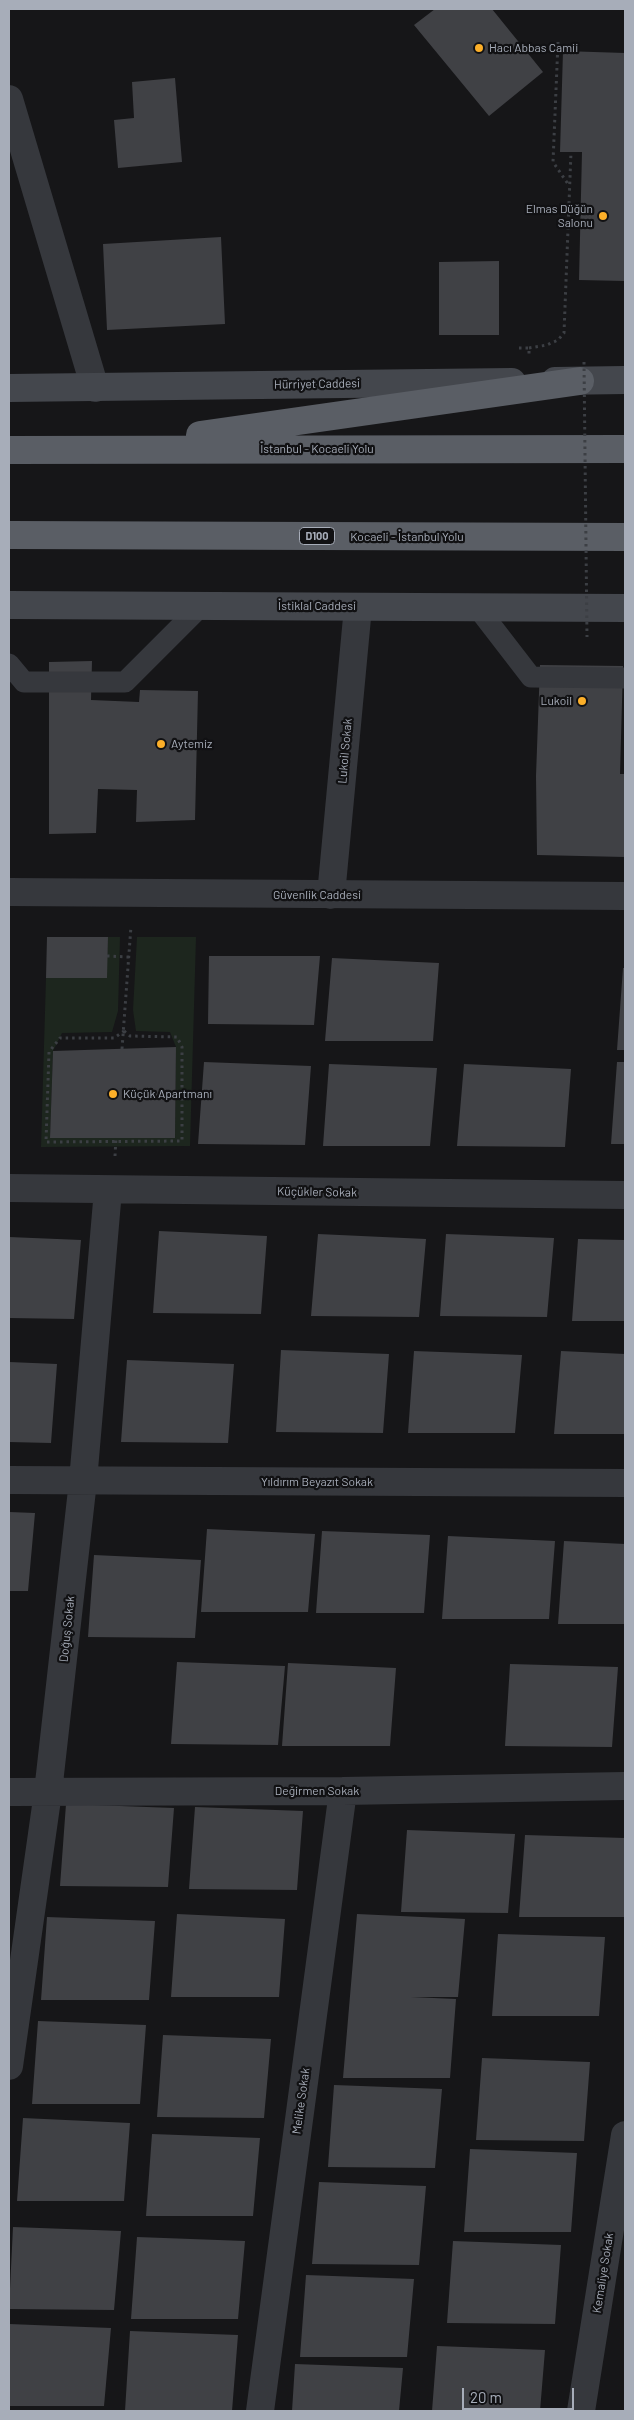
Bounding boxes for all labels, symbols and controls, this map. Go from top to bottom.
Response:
place label: Hacı Abbas Camii [489,41,578,55]
marker: Hacı Abbas Camii [473,42,485,54]
place label: Elmas Düğün Salonu [526,202,593,230]
marker: Elmas Düğün Salonu [597,210,609,222]
street label: Hürriyet Caddesi [274,376,360,392]
street label: İstanbul - Kocaeli Yolu [260,442,374,456]
road number: D100 [300,528,334,544]
street label: Kocaeli - İstanbul Yolu [350,530,464,544]
street label: İstiklal Caddesi [278,599,356,613]
place label: Lukoil [541,694,572,708]
marker: Lukoil [576,695,588,707]
street label: Lukoil Sokak [335,718,355,784]
place label: Aytemiz [171,737,212,751]
marker: Aytemiz [155,738,167,750]
street label: Güvenlik Caddesi [273,888,361,902]
place label: Küçük Apartmanı [123,1087,212,1101]
marker: Küçük Apartmanı [107,1088,119,1100]
street label: Küçükler Sokak [277,1184,357,1200]
street label: Yıldırım Beyazıt Sokak [261,1475,373,1489]
street label: Doğuş Sokak [56,1595,78,1663]
street label: Değirmen Sokak [275,1784,359,1798]
street label: Melike Sokak [289,2067,313,2135]
street label: Kemaliye Sokak [590,2232,616,2314]
scale bar [464,2378,576,2410]
text: 20 m [470,2388,502,2406]

